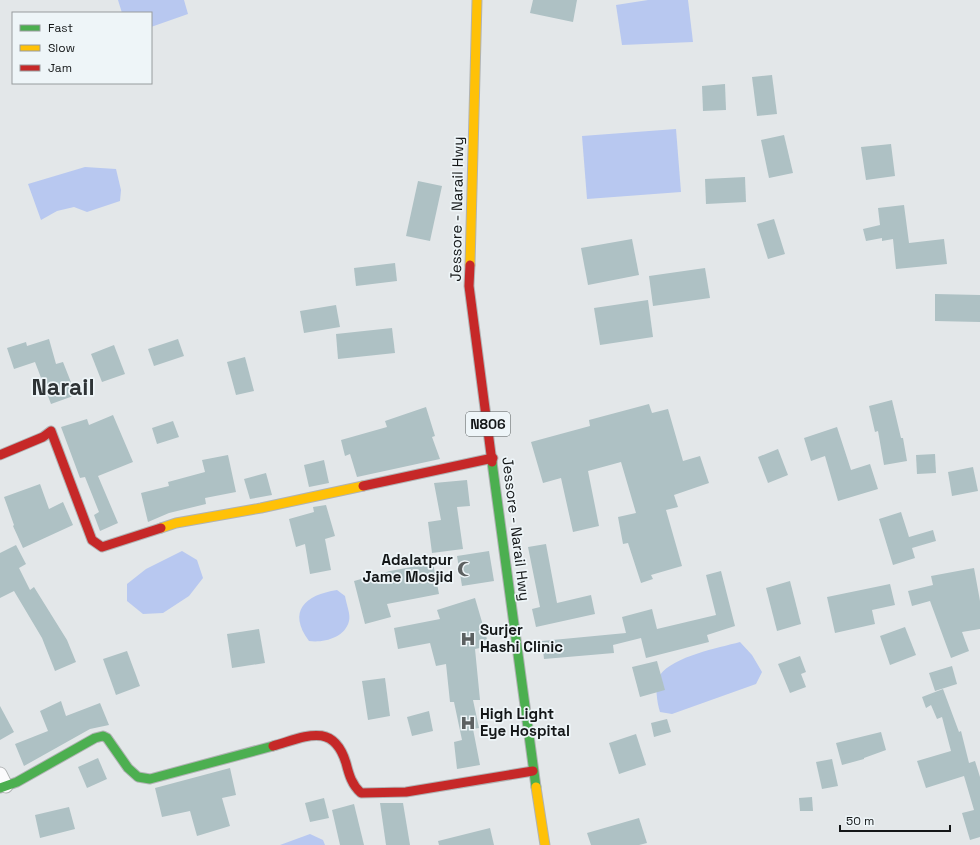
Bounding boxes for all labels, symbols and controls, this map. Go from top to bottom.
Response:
legend [12,12,152,84]
text: Fast [48,20,73,36]
text: Slow [48,40,75,56]
text: Jam [48,60,72,76]
street label: Jessore - Narail Hwy [446,136,467,282]
district label: Narail [31,372,95,402]
road number: N806 [466,412,510,436]
street label: Jessore - Narail Hwy [498,456,535,602]
place label: Adalatpur Jame Mosjid [363,550,453,586]
mosque icon: Adalatpur Jame Mosjid [456,560,474,578]
place label: Surjer Hashi Clinic [480,620,563,656]
hospital icon: Surjer Hashi Clinic [459,630,477,648]
place label: High Light Eye Hospital [480,704,570,740]
hospital icon: High Light Eye Hospital [459,714,477,732]
scale bar [840,807,950,833]
text: 50 m [846,813,874,829]

